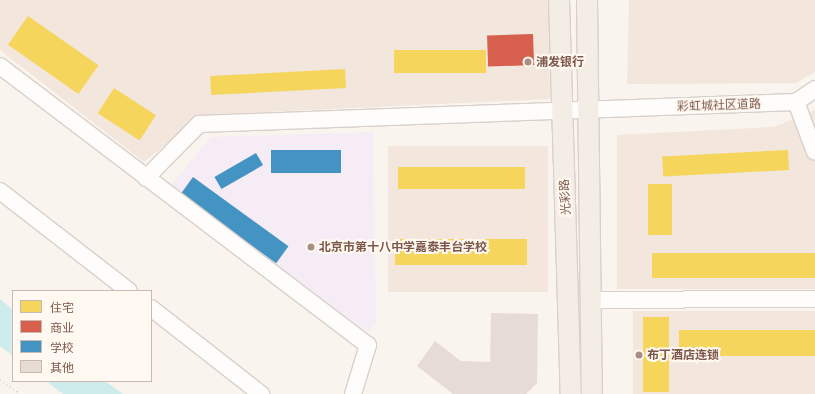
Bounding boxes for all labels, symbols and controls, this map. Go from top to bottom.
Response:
place label: 浦发银行 [536,55,584,69]
marker: 浦发银行 [523,57,533,67]
street label: 彩虹城社区道路 [677,96,761,114]
street label: 光彩路 [557,179,573,215]
place label: 北京市第十八中学嘉泰丰台学校 [319,240,487,254]
marker: 北京市第十八中学嘉泰丰台学校 [306,242,316,252]
legend [12,290,152,382]
text: 住宅 [50,300,74,314]
text: 商业 [50,320,74,334]
text: 学校 [50,340,74,354]
place label: 布丁酒店连锁 [647,348,719,362]
marker: 布丁酒店连锁 [634,350,644,360]
text: 其他 [50,360,74,374]

